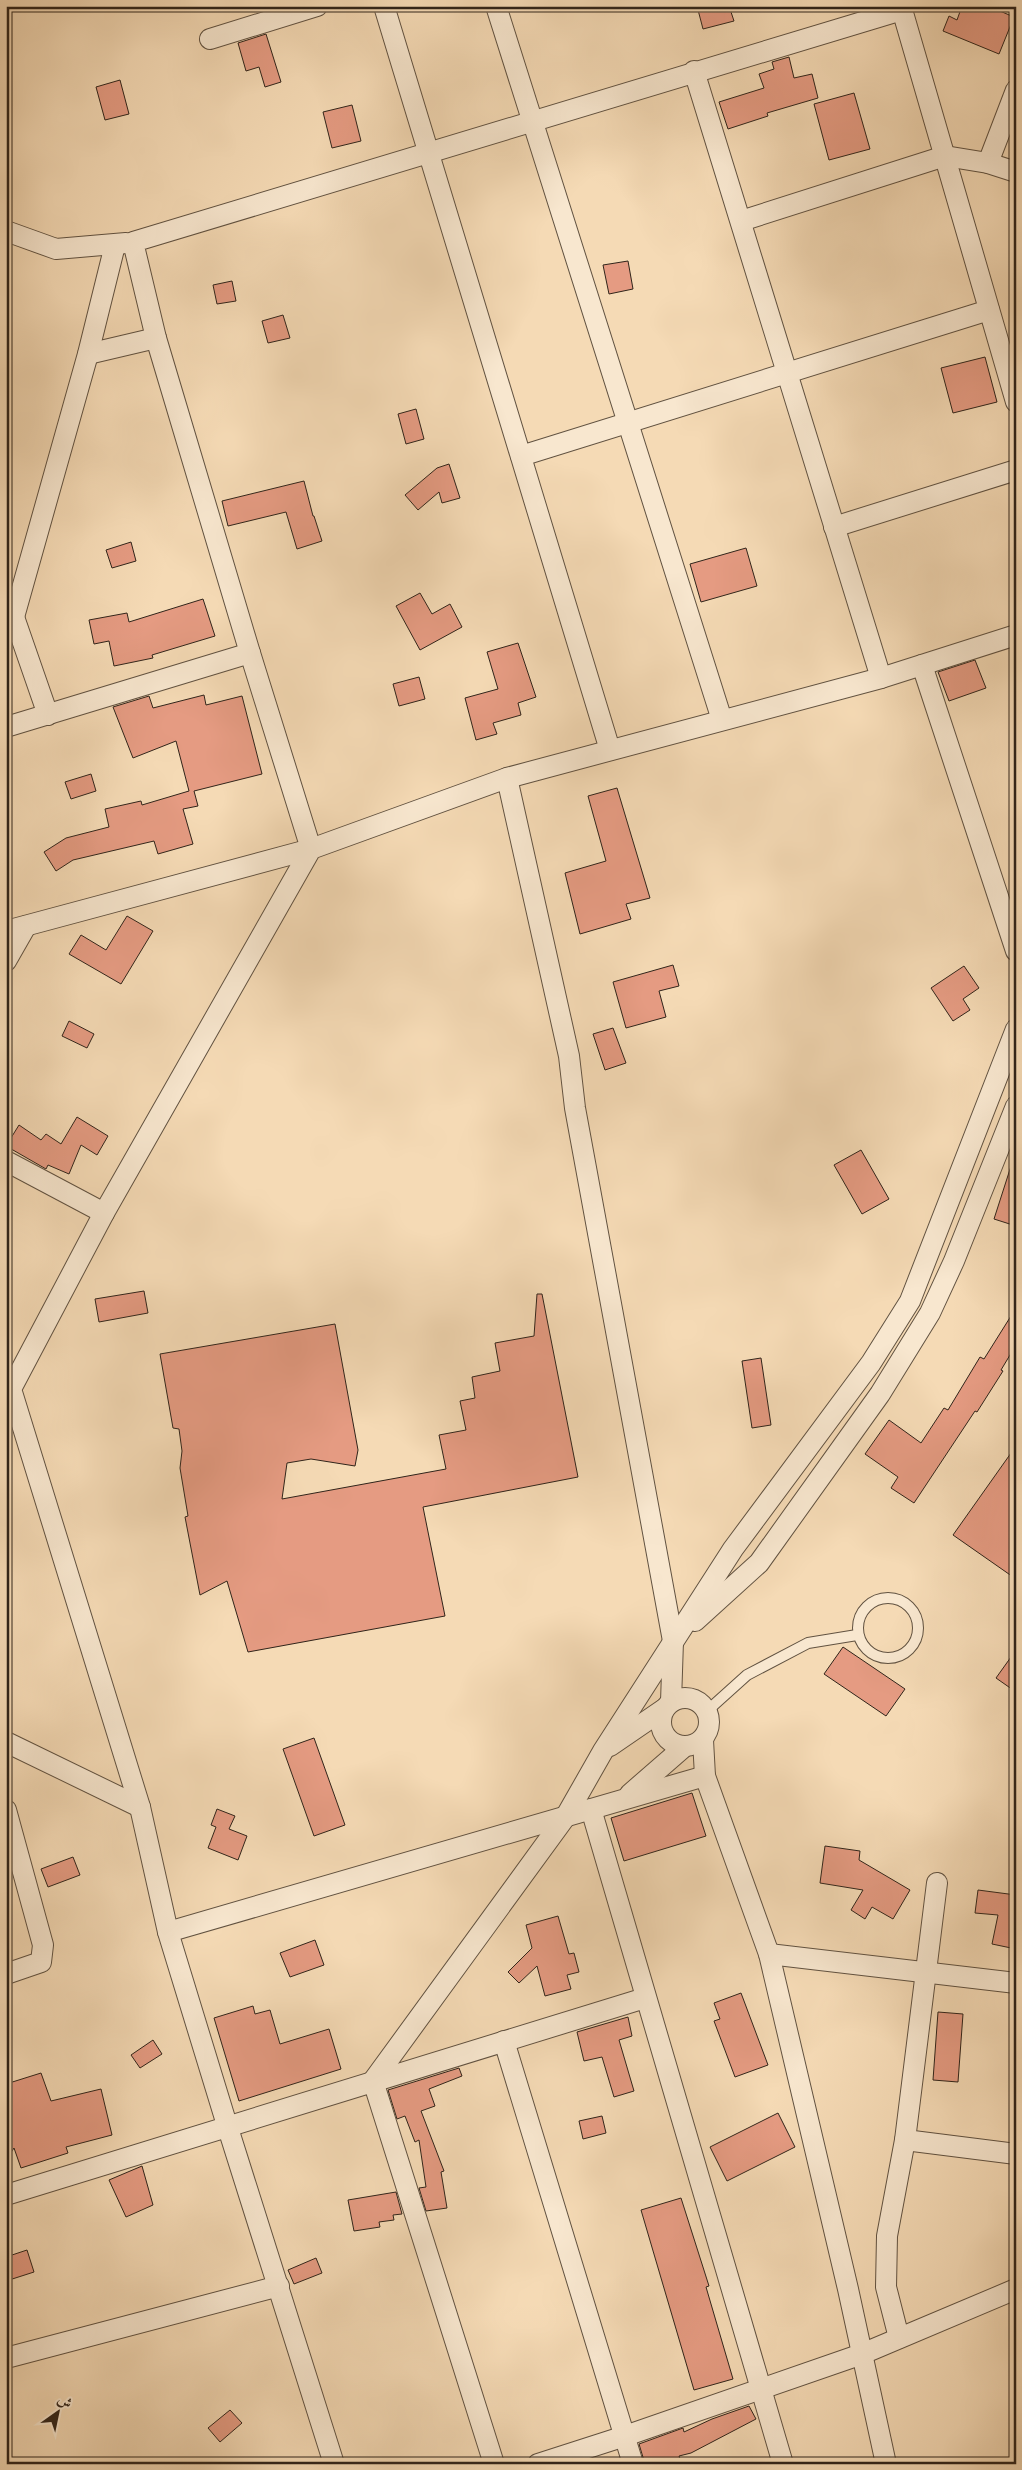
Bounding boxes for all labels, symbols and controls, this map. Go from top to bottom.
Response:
north arrow [32,2388,82,2438]
text: ش [54,2391,75,2413]

